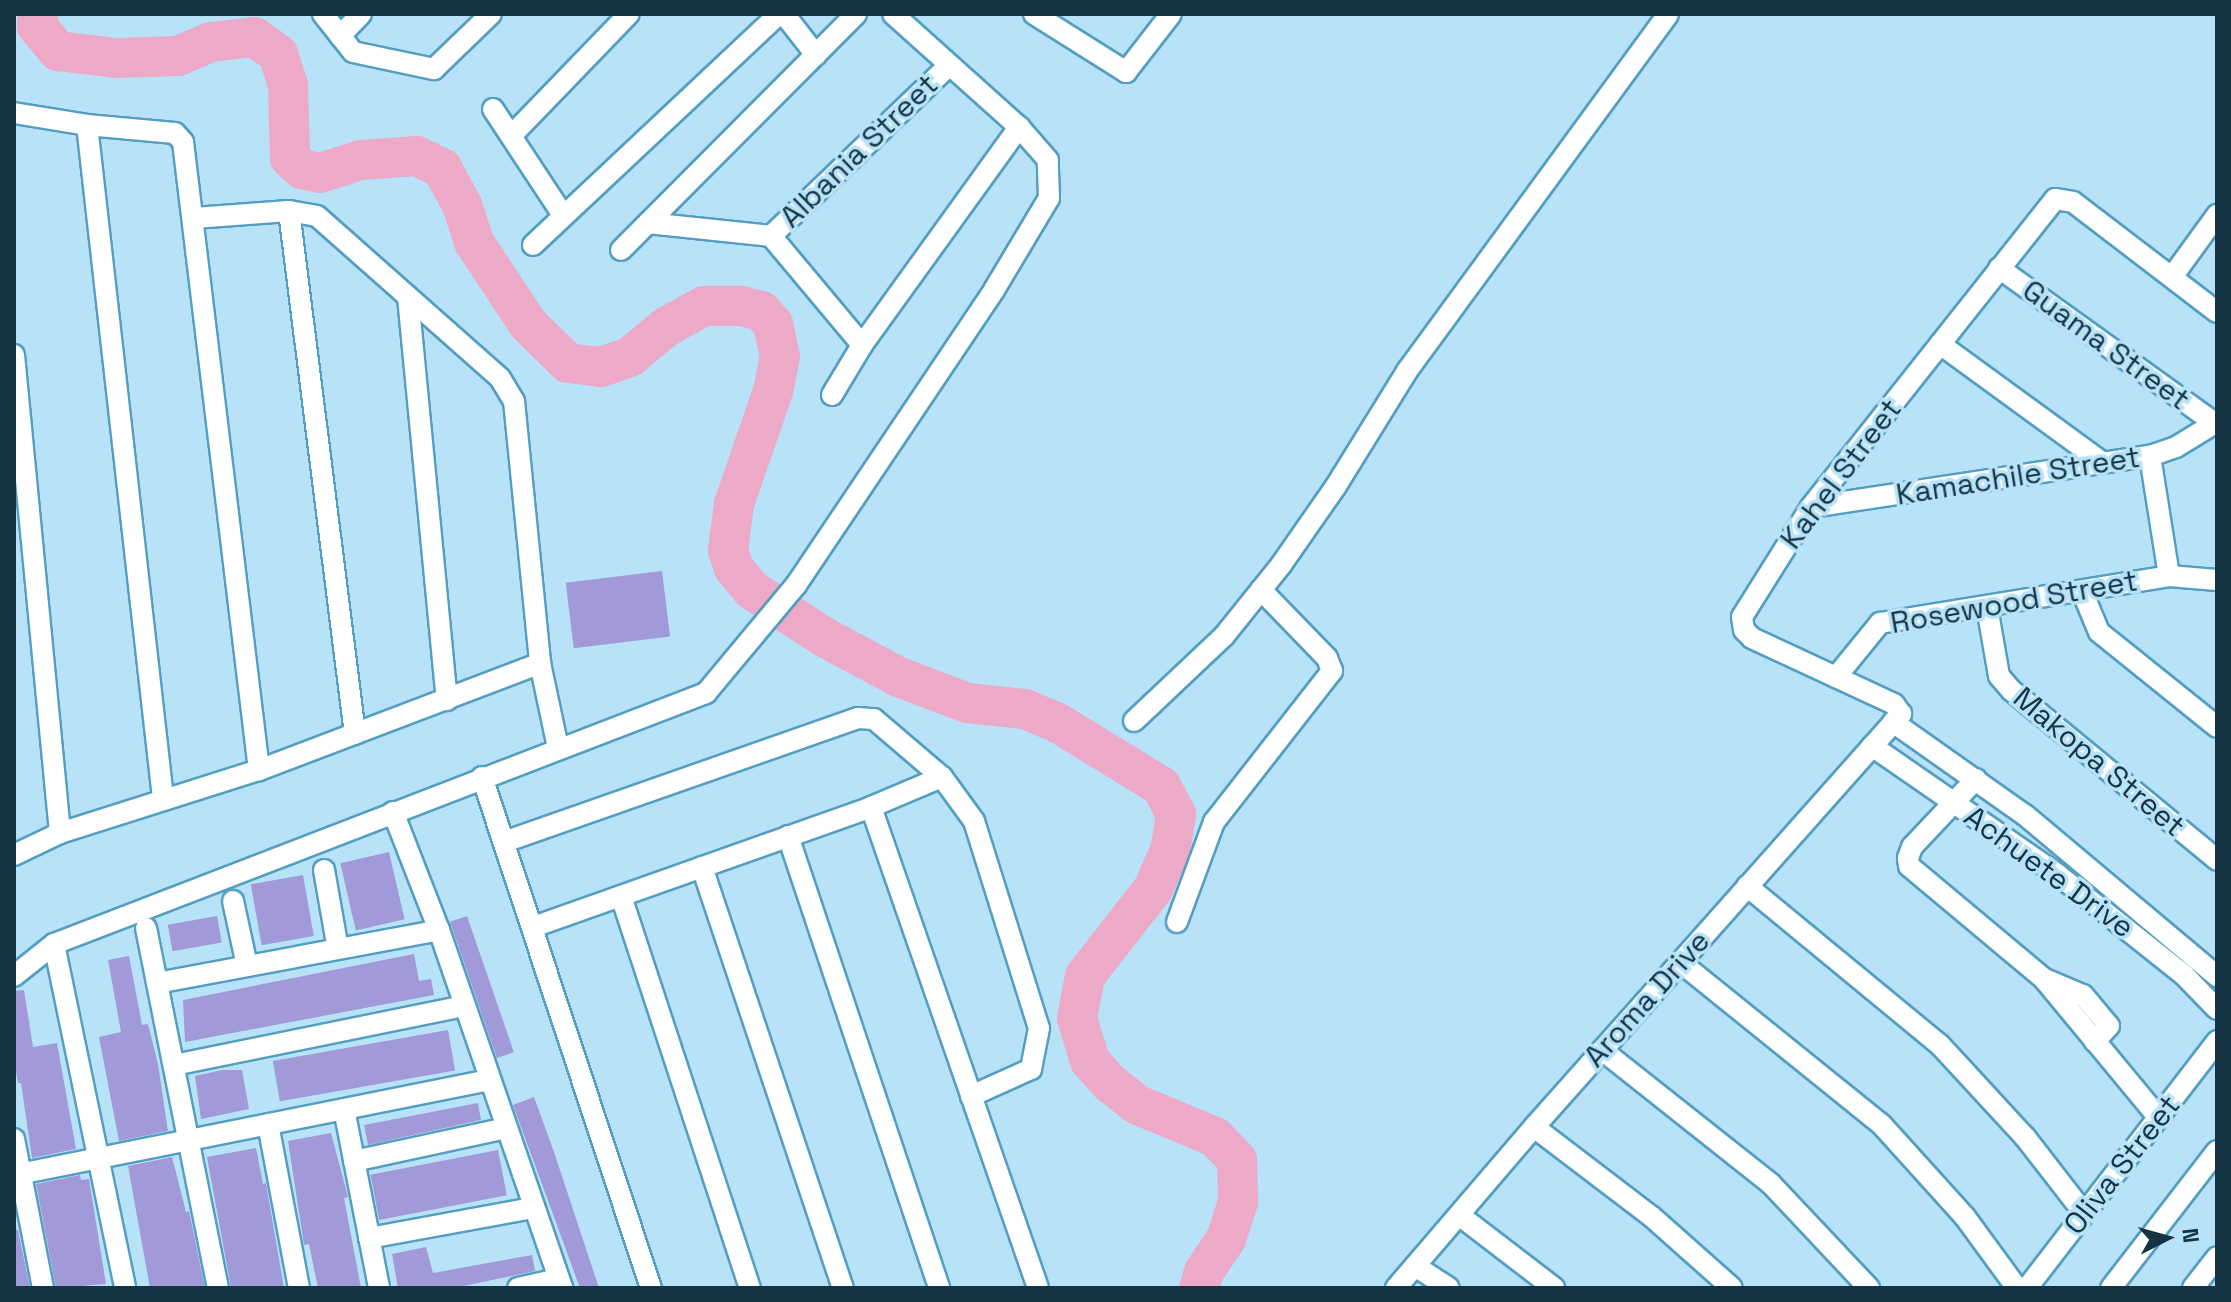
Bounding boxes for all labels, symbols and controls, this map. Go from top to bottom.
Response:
street label: Albania Street [773,67,945,235]
street label: Guama Street [2015,272,2197,418]
street label: Kahel Street [1773,392,1909,556]
street label: Kamachile Street [1894,439,2142,513]
street label: Rosewood Street [1888,563,2140,641]
street label: Makopa Street [2006,680,2192,844]
street label: Achuete Drive [1957,798,2141,946]
street label: Aroma Drive [1576,923,1718,1075]
street label: Oliva Street [2056,1088,2188,1242]
north arrow [2127,1198,2207,1278]
text: N [2176,1227,2206,1244]

